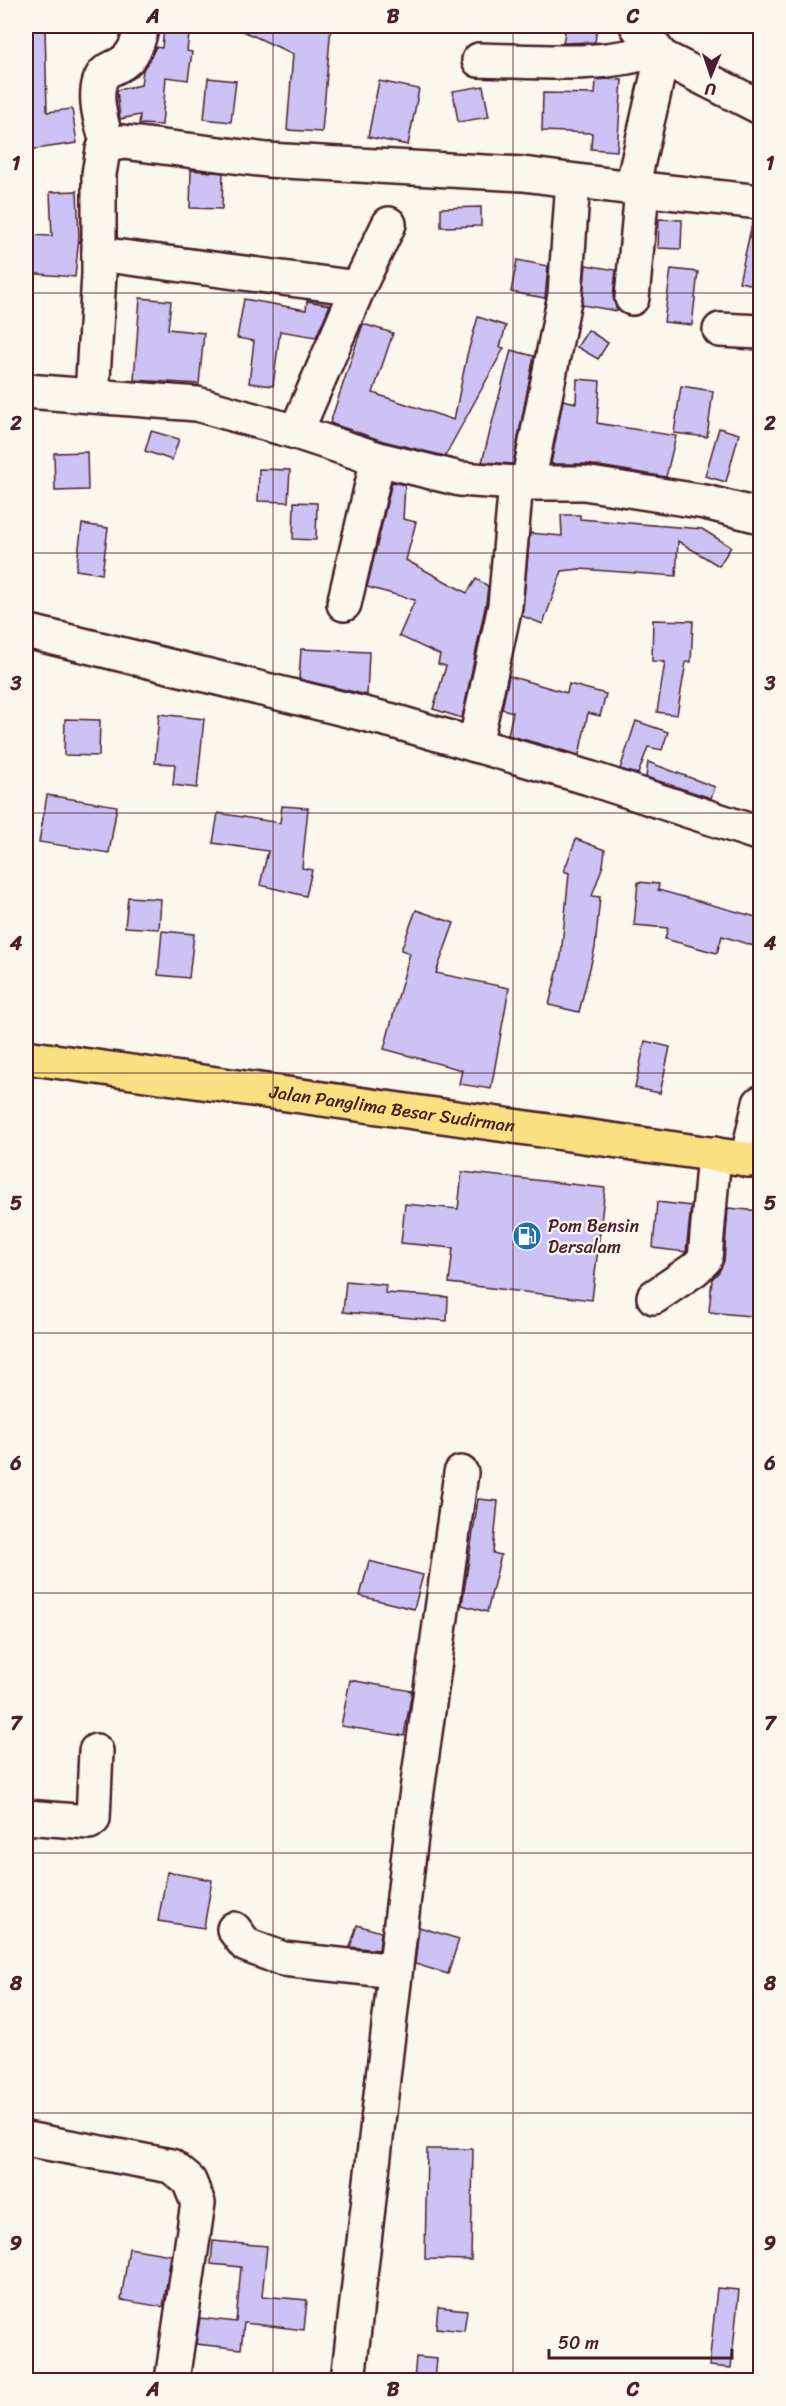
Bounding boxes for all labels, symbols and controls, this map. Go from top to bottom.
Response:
text: A [145,0,160,34]
text: B [387,0,400,34]
text: C [626,0,640,34]
north arrow [681,45,741,105]
text: U [703,75,716,104]
text: 1 [12,146,21,181]
text: 1 [766,146,775,181]
text: 2 [9,406,22,441]
text: 2 [763,406,776,441]
text: 3 [10,666,22,701]
text: 3 [764,666,776,701]
text: 4 [9,926,23,961]
text: 4 [763,926,777,961]
street label: Jalan Panglima Besar Sudirman [267,1076,517,1142]
text: 5 [10,1186,22,1221]
text: 5 [764,1186,776,1221]
place label: Pom Bensin Dersalam [548,1210,639,1263]
fuel station icon: Pom Bensin Dersalam [511,1220,543,1252]
text: 6 [9,1446,22,1481]
text: 6 [763,1446,776,1481]
text: 7 [10,1706,23,1741]
text: 7 [764,1706,777,1741]
text: 8 [9,1966,23,2001]
text: 8 [763,1966,777,2001]
text: 9 [10,2226,22,2261]
text: 9 [764,2226,776,2261]
scale bar [549,2322,732,2360]
text: 50 m [558,2327,599,2359]
text: A [145,2372,160,2406]
text: B [387,2372,400,2406]
text: C [626,2372,640,2406]

